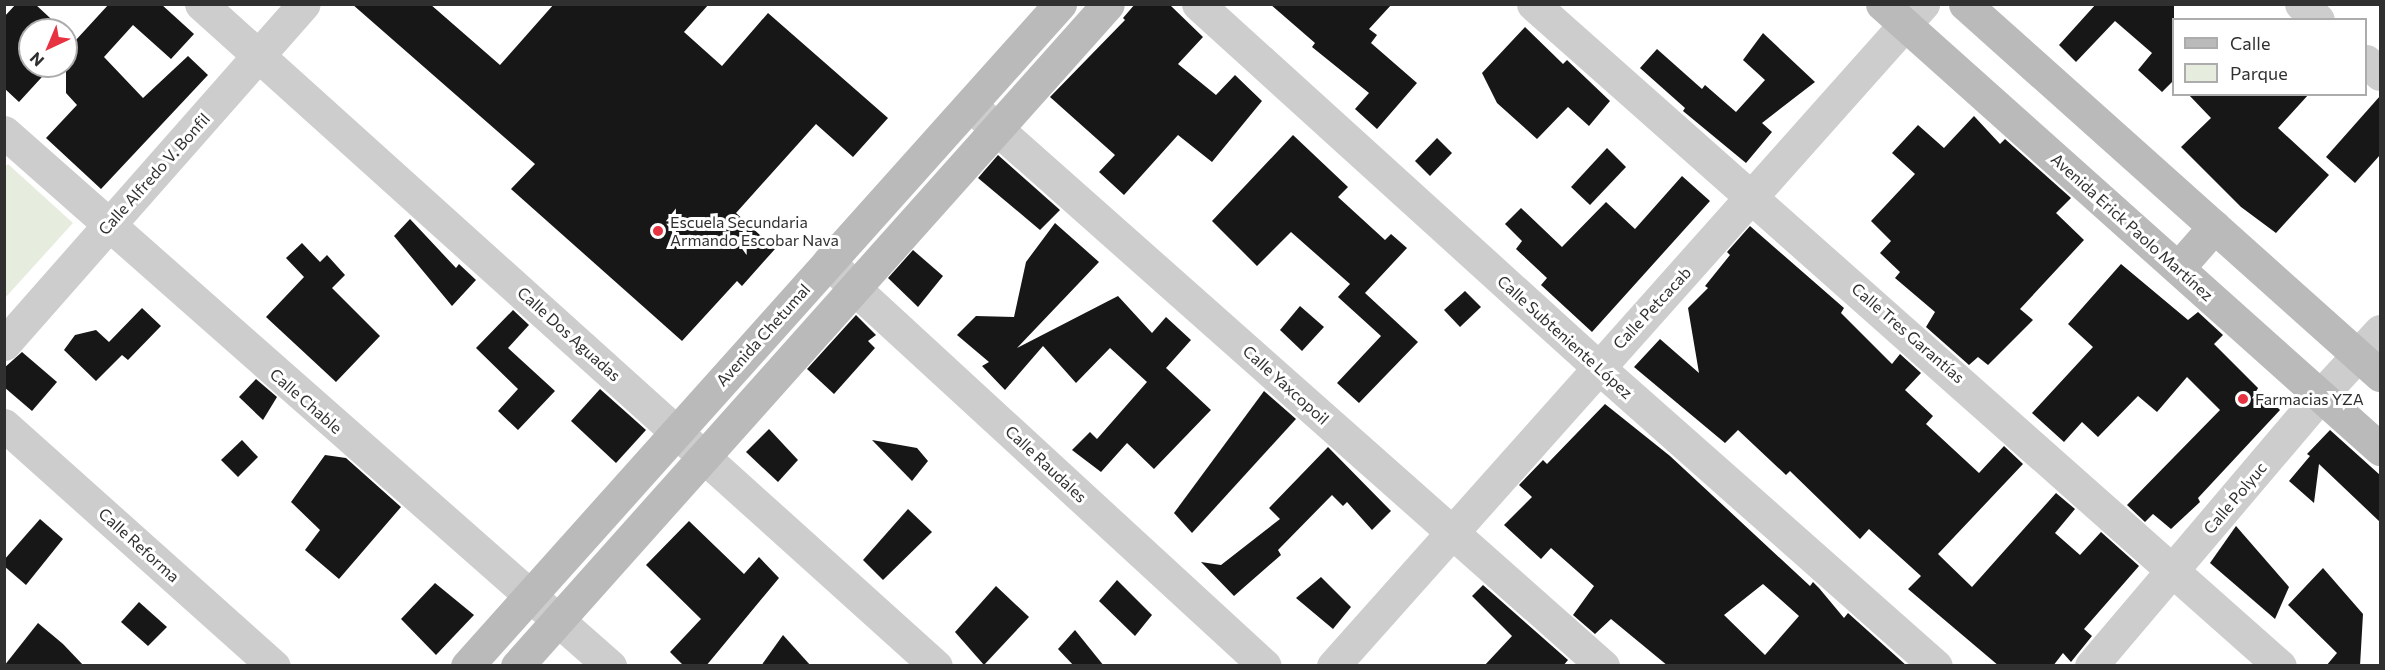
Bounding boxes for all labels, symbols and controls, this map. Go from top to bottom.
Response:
north arrow [18,18,78,78]
legend [2172,18,2367,96]
text: Calle [2230,32,2270,54]
text: N [26,49,47,71]
text: Parque [2230,62,2288,84]
street label: Calle Alfredo V. Bonfil [94,109,214,239]
street label: Avenida Erick Paolo Martínez [2047,149,2217,305]
place label: Escuela Secundaria Armando Escobar Nava [670,212,839,250]
marker: Escuela Secundaria Armando Escobar Nava [651,224,665,238]
street label: Calle Petcacab [1609,263,1695,353]
street label: Calle Subteniente López [1494,271,1636,403]
street label: Calle Tres Garantías [1848,279,1968,387]
street label: Avenida Chetumal [712,280,814,390]
street label: Calle Dos Aguadas [514,283,624,385]
street label: Calle Yaxcopoil [1239,341,1333,429]
street label: Calle Chable [266,364,346,438]
place label: Farmacias YZA [2255,389,2364,409]
marker: Farmacias YZA [2236,392,2250,406]
street label: Calle Raudales [1001,421,1091,507]
street label: Calle Polyuc [2200,458,2270,538]
street label: Calle Reforma [95,504,183,586]

